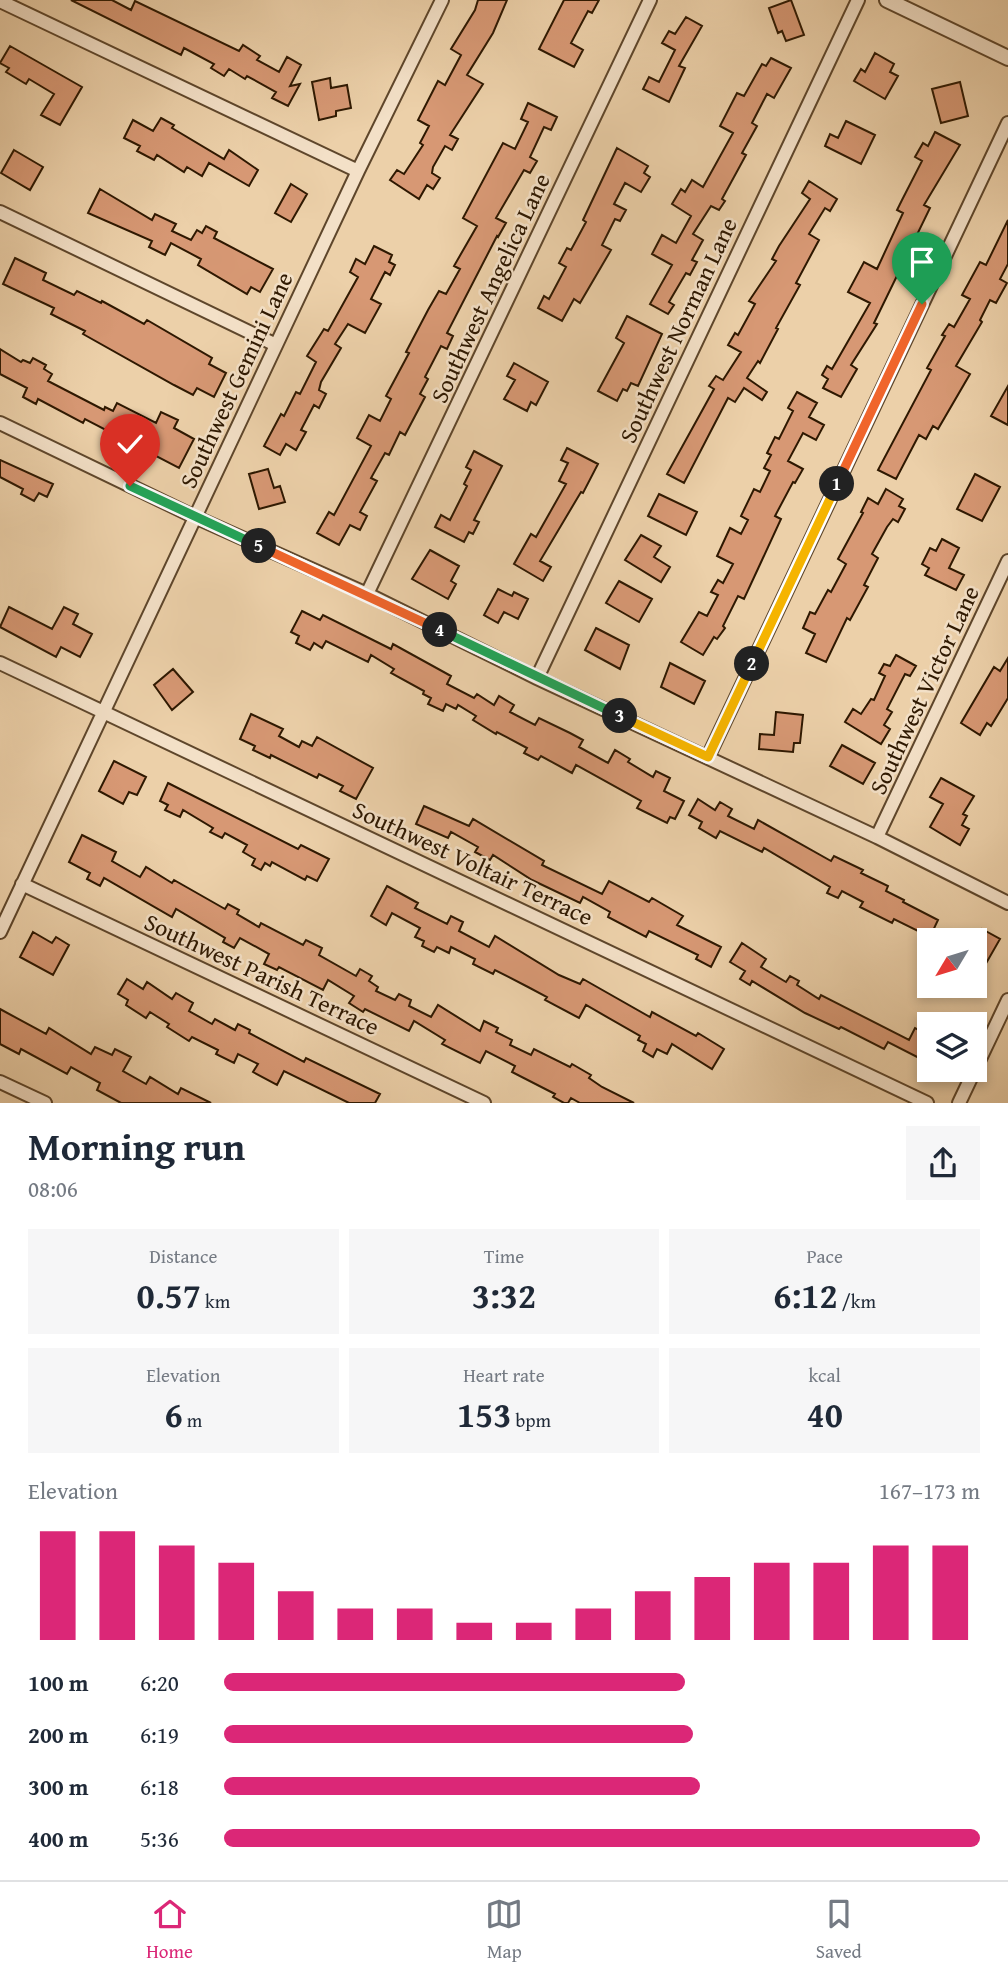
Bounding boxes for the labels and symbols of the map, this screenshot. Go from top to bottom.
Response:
street label: Southwest Angelica Lane [421,167,559,409]
street label: Southwest Norman Lane [610,211,746,449]
pin [892,232,952,304]
street label: Southwest Gemini Lane [170,266,302,494]
pin [100,414,160,486]
pin: 1 [820,466,854,502]
pin: 5 [242,528,276,564]
street label: Southwest Victor Lane [860,580,988,800]
pin: 4 [422,612,458,648]
pin: 2 [734,646,770,682]
pin: 3 [602,698,638,734]
street label: Southwest Voltair Terrace [347,792,599,934]
street label: Southwest Parish Terrace [139,904,385,1044]
north arrow [917,928,987,998]

